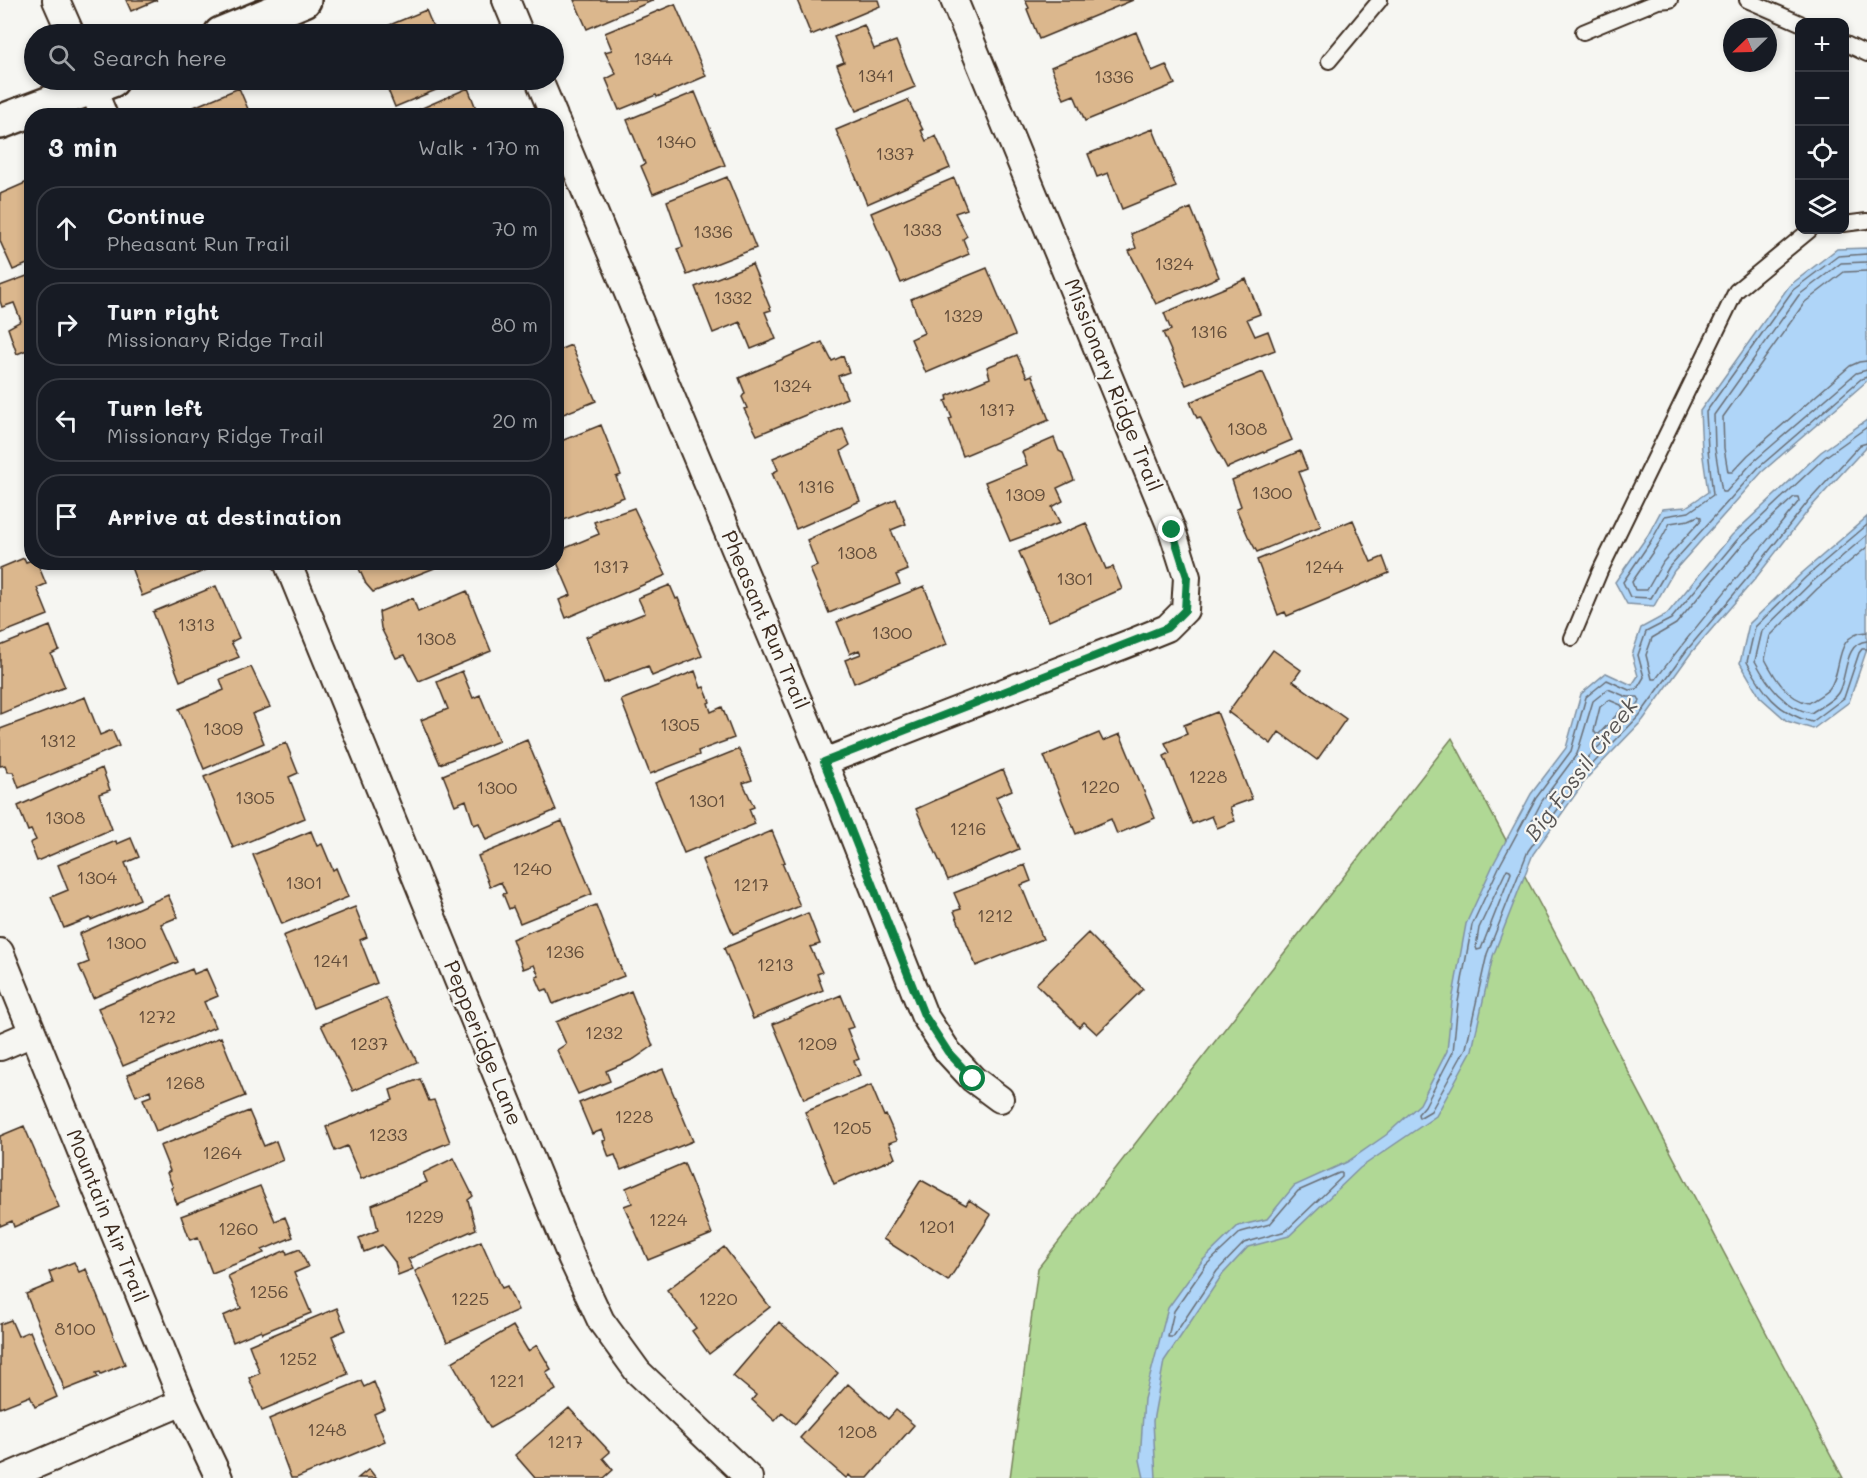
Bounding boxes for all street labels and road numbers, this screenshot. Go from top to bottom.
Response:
street label: Missionary Ridge Trail [1059,274,1170,495]
street label: Pheasant Run Trail [716,526,816,713]
street label: Pepperidge Lane [439,956,530,1129]
street label: Mountain Air Trail [61,1125,155,1306]

